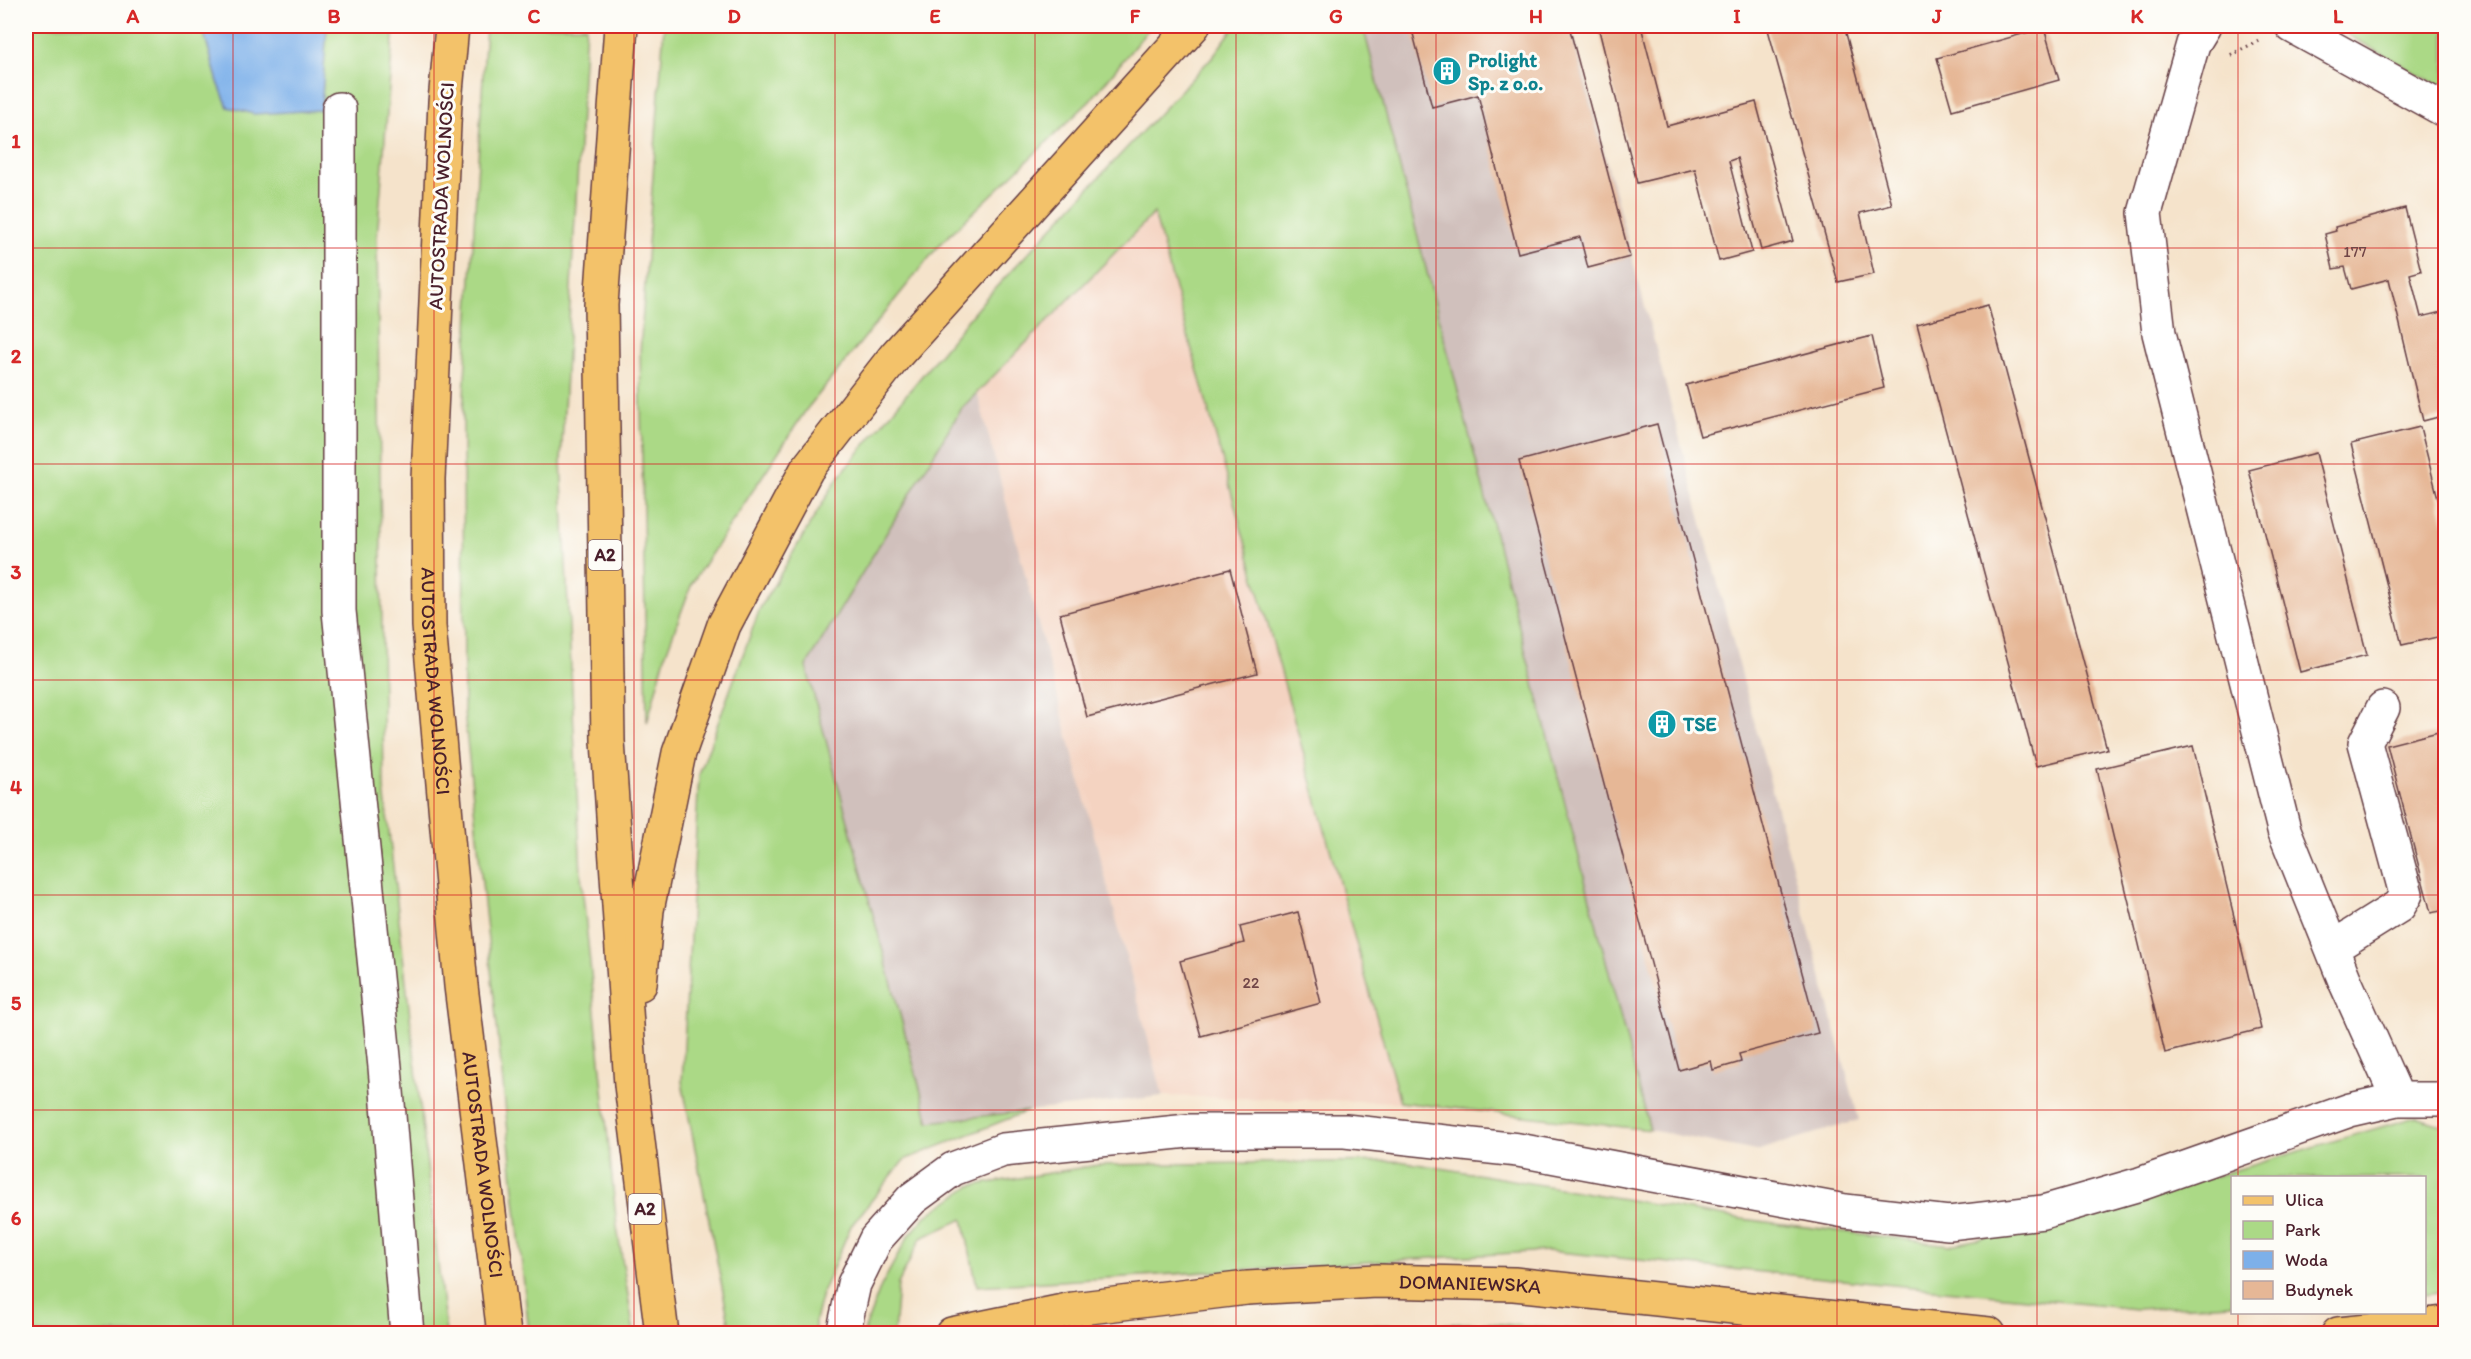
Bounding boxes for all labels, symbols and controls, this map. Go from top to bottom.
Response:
text: A [126,4,140,28]
text: B [328,4,341,28]
text: C [528,4,541,28]
text: D [727,4,741,28]
text: E [929,4,941,28]
text: F [1130,4,1141,28]
text: G [1329,4,1343,28]
text: H [1529,4,1543,28]
text: I [1733,4,1741,28]
text: J [1931,4,1942,28]
text: K [2131,4,2145,28]
text: L [2333,4,2344,28]
place label: Prolight Sp. z o.o. [1468,48,1543,96]
building icon: Prolight Sp. z o.o. [1431,55,1463,87]
street label: AUTOSTRADA WOLNOŚCI [423,82,459,310]
text: 1 [11,129,21,153]
house number: 177 [2343,242,2367,261]
text: 2 [11,344,22,368]
road number: A2 [588,540,622,570]
text: 3 [11,560,22,584]
street label: AUTOSTRADA WOLNOŚCI [417,567,456,796]
building icon: TSE [1646,708,1678,740]
place label: TSE [1682,712,1717,736]
text: 4 [10,775,22,799]
house number: 22 [1243,973,1260,992]
text: 5 [11,991,22,1015]
street label: AUTOSTRADA WOLNOŚCI [457,1050,509,1279]
legend [2231,1176,2426,1314]
text: Ulica [2285,1189,2324,1211]
road number: A2 [628,1194,662,1224]
text: 6 [11,1206,22,1230]
text: Park [2285,1219,2320,1241]
text: Woda [2285,1249,2328,1271]
street label: DOMANIEWSKA [1398,1269,1543,1299]
text: Budynek [2285,1279,2354,1301]

